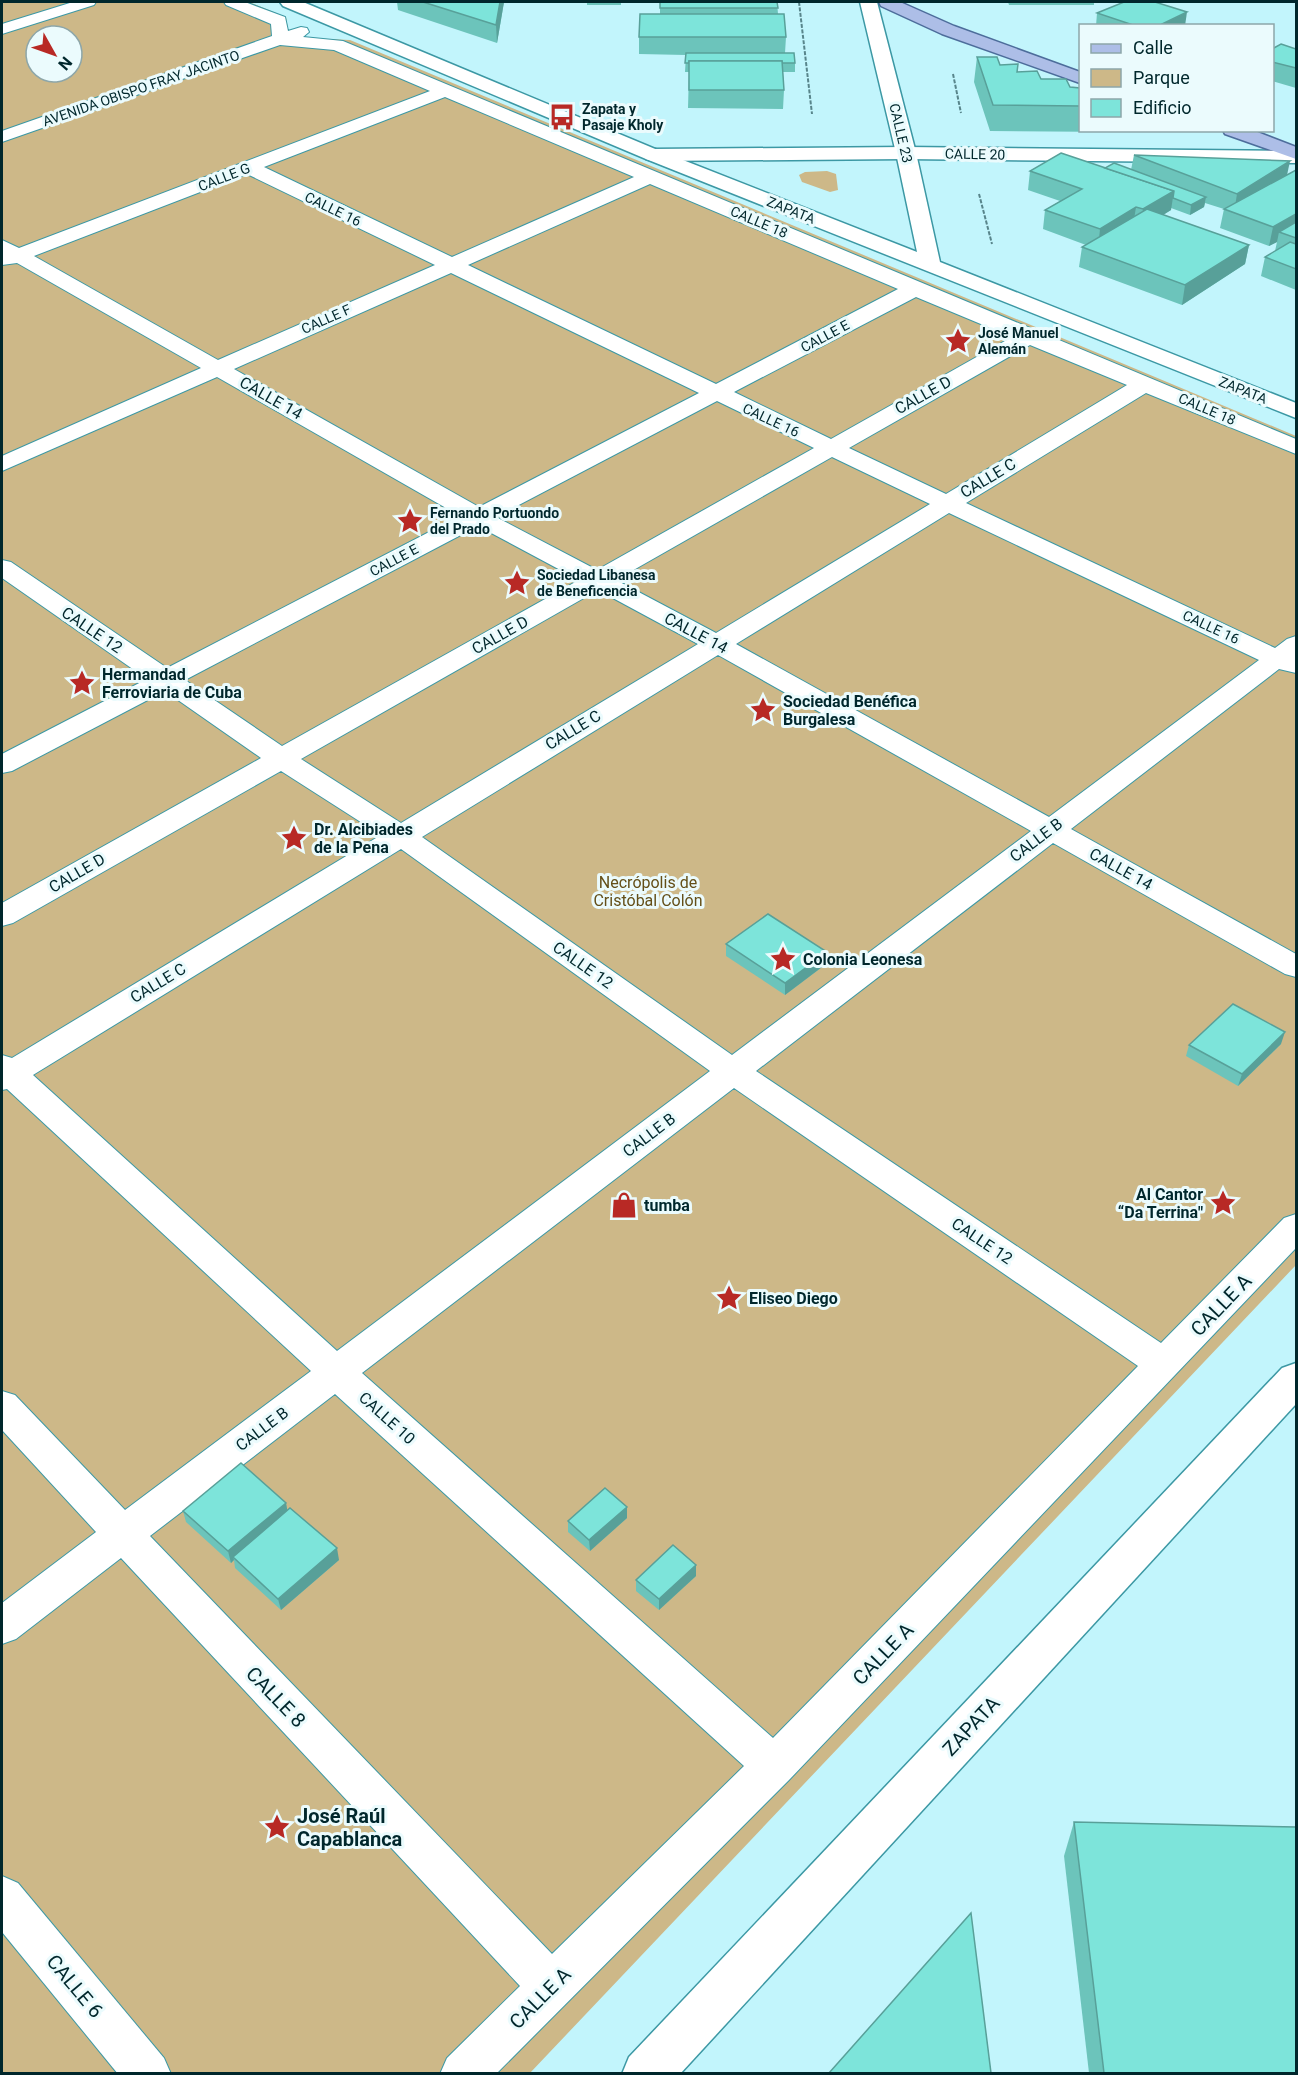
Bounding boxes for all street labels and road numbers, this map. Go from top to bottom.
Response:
street label: AVENIDA OBISPO FRAY JACINTO [40,46,242,130]
street label: CALLE 23 [886,102,916,164]
street label: CALLE 20 [945,145,1006,163]
street label: CALLE G [196,160,252,194]
street label: CALLE 16 [302,189,364,230]
street label: ZAPATA [764,193,818,227]
street label: CALLE 18 [728,203,790,241]
street label: CALLE F [299,301,353,337]
street label: CALLE E [798,317,852,355]
street label: CALLE 14 [236,372,306,424]
street label: CALLE D [891,372,955,418]
street label: ZAPATA [1216,373,1270,407]
street label: CALLE 18 [1176,390,1238,428]
street label: CALLE 16 [740,400,802,440]
street label: CALLE C [957,454,1019,502]
street label: CALLE E [367,541,421,579]
street label: CALLE 12 [58,603,126,657]
street label: CALLE 16 [1180,607,1242,647]
street label: CALLE 14 [661,608,731,658]
street label: CALLE D [468,612,532,658]
street label: CALLE C [542,706,604,754]
street label: CALLE B [1006,814,1066,866]
street label: CALLE 14 [1086,844,1156,894]
street label: CALLE D [46,849,108,897]
street label: CALLE 12 [549,937,617,993]
street label: CALLE C [127,959,189,1007]
street label: CALLE B [619,1109,679,1161]
street label: CALLE 12 [948,1214,1016,1268]
street label: CALLE A [1186,1269,1256,1341]
street label: CALLE 10 [355,1388,419,1448]
street label: CALLE B [232,1403,292,1455]
street label: CALLE A [848,1618,918,1690]
street label: CALLE 8 [241,1662,311,1732]
street label: ZAPATA [938,1691,1004,1761]
street label: CALLE 6 [42,1949,108,2023]
street label: CALLE A [504,1962,576,2034]

